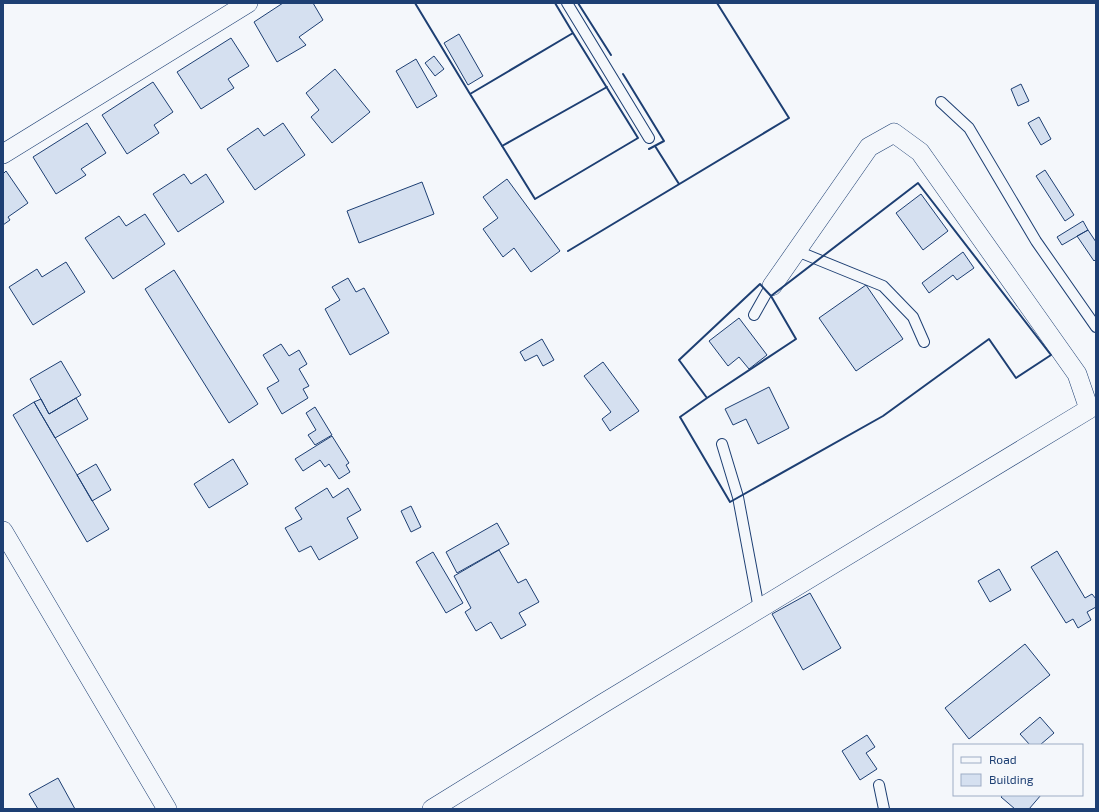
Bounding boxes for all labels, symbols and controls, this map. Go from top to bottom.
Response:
legend [953,744,1083,796]
text: Road [989,752,1017,766]
text: Building [989,772,1034,786]

